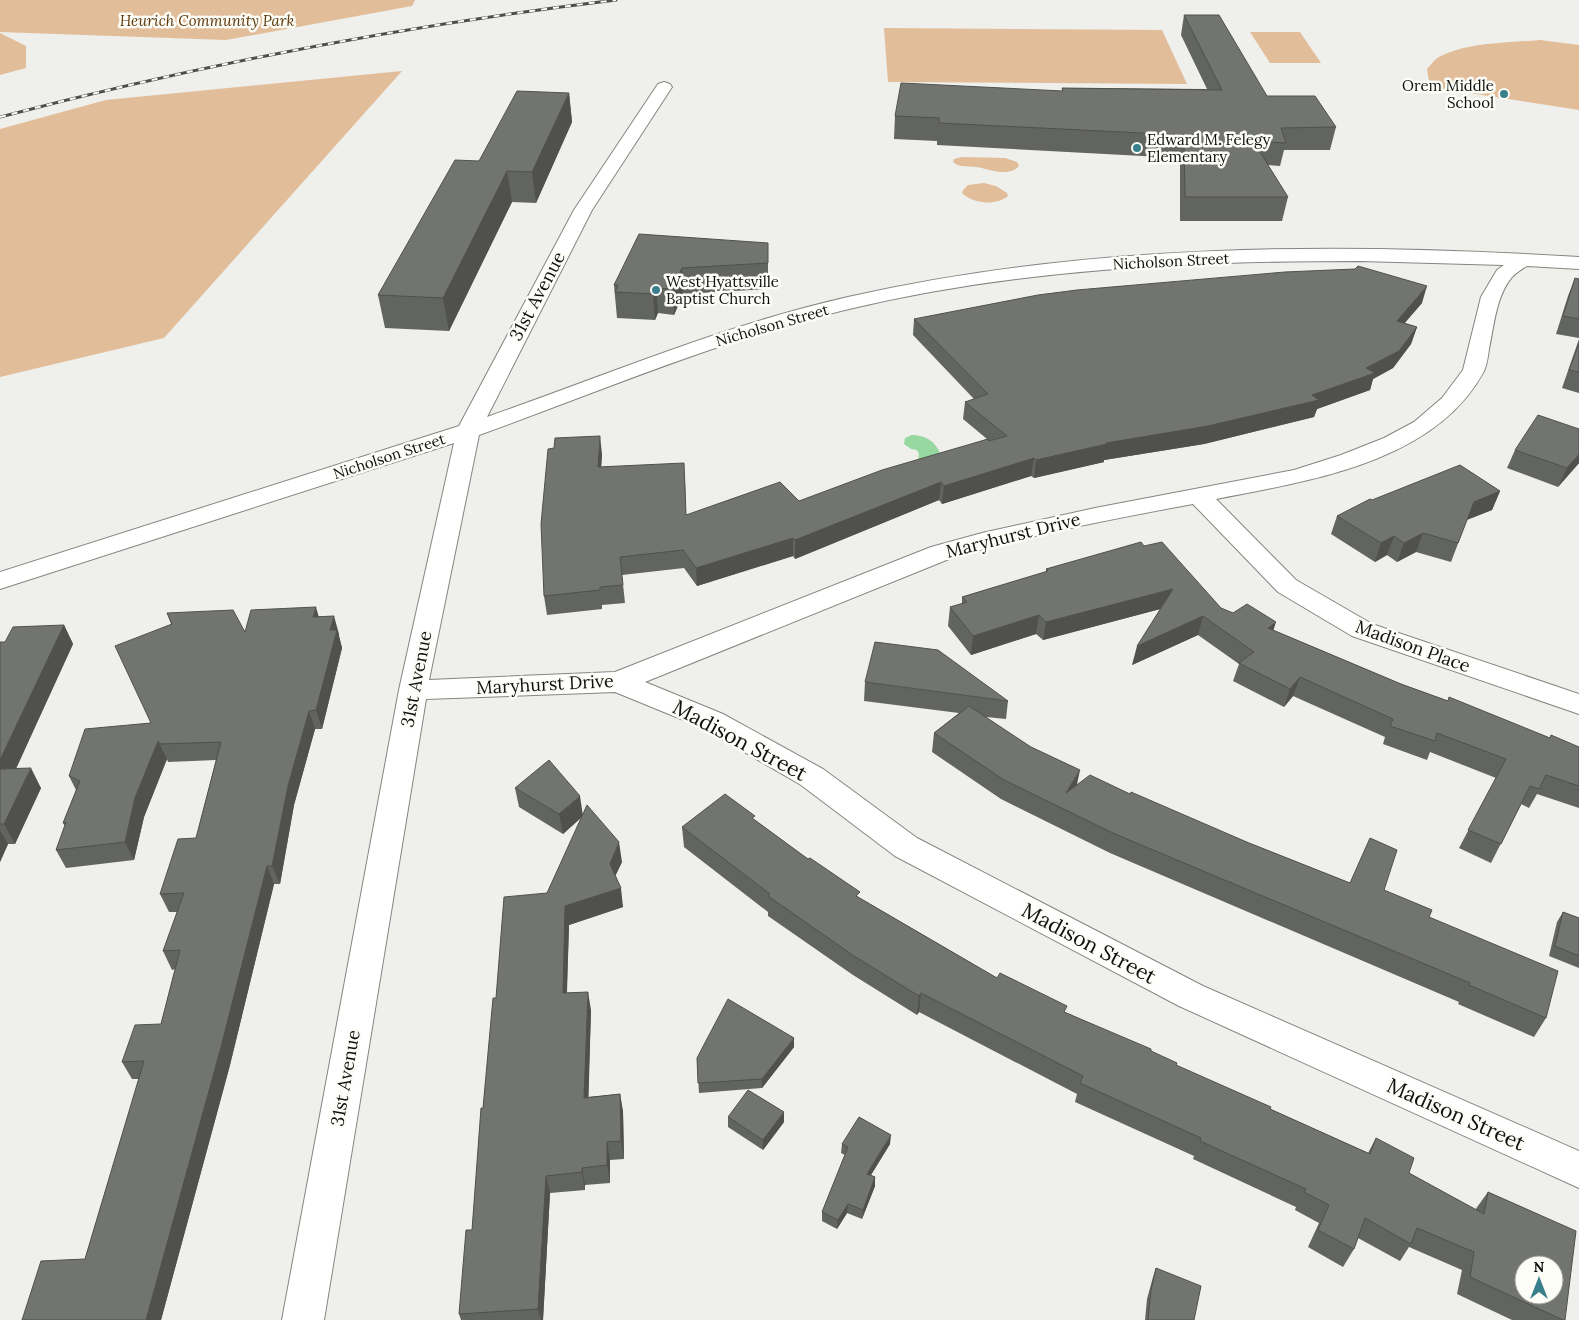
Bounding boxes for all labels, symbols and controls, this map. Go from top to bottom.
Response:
park label: Heurich Community Park [120,11,294,30]
place label: Orem Middle School [1402,76,1494,112]
marker: Orem Middle School [1498,88,1510,100]
place label: Edward M. Felegy Elementary [1147,130,1270,166]
marker: Edward M. Felegy Elementary [1131,142,1143,154]
street label: 31st Avenue [504,247,570,345]
street label: Nicholson Street [1112,248,1230,274]
place label: West Hyattsville Baptist Church [666,272,779,308]
marker: West Hyattsville Baptist Church [650,284,662,296]
street label: Nicholson Street [713,300,831,350]
street label: Nicholson Street [331,429,448,483]
street label: Maryhurst Drive [943,507,1083,563]
street label: Madison Place [1353,615,1474,677]
street label: 31st Avenue [395,629,437,729]
street label: Maryhurst Drive [476,669,615,699]
street label: Madison Street [668,693,813,787]
street label: Madison Street [1017,896,1162,990]
street label: 31st Avenue [325,1028,365,1128]
street label: Madison Street [1383,1071,1530,1157]
north arrow [1514,1255,1564,1305]
text: N [1534,1258,1545,1276]

